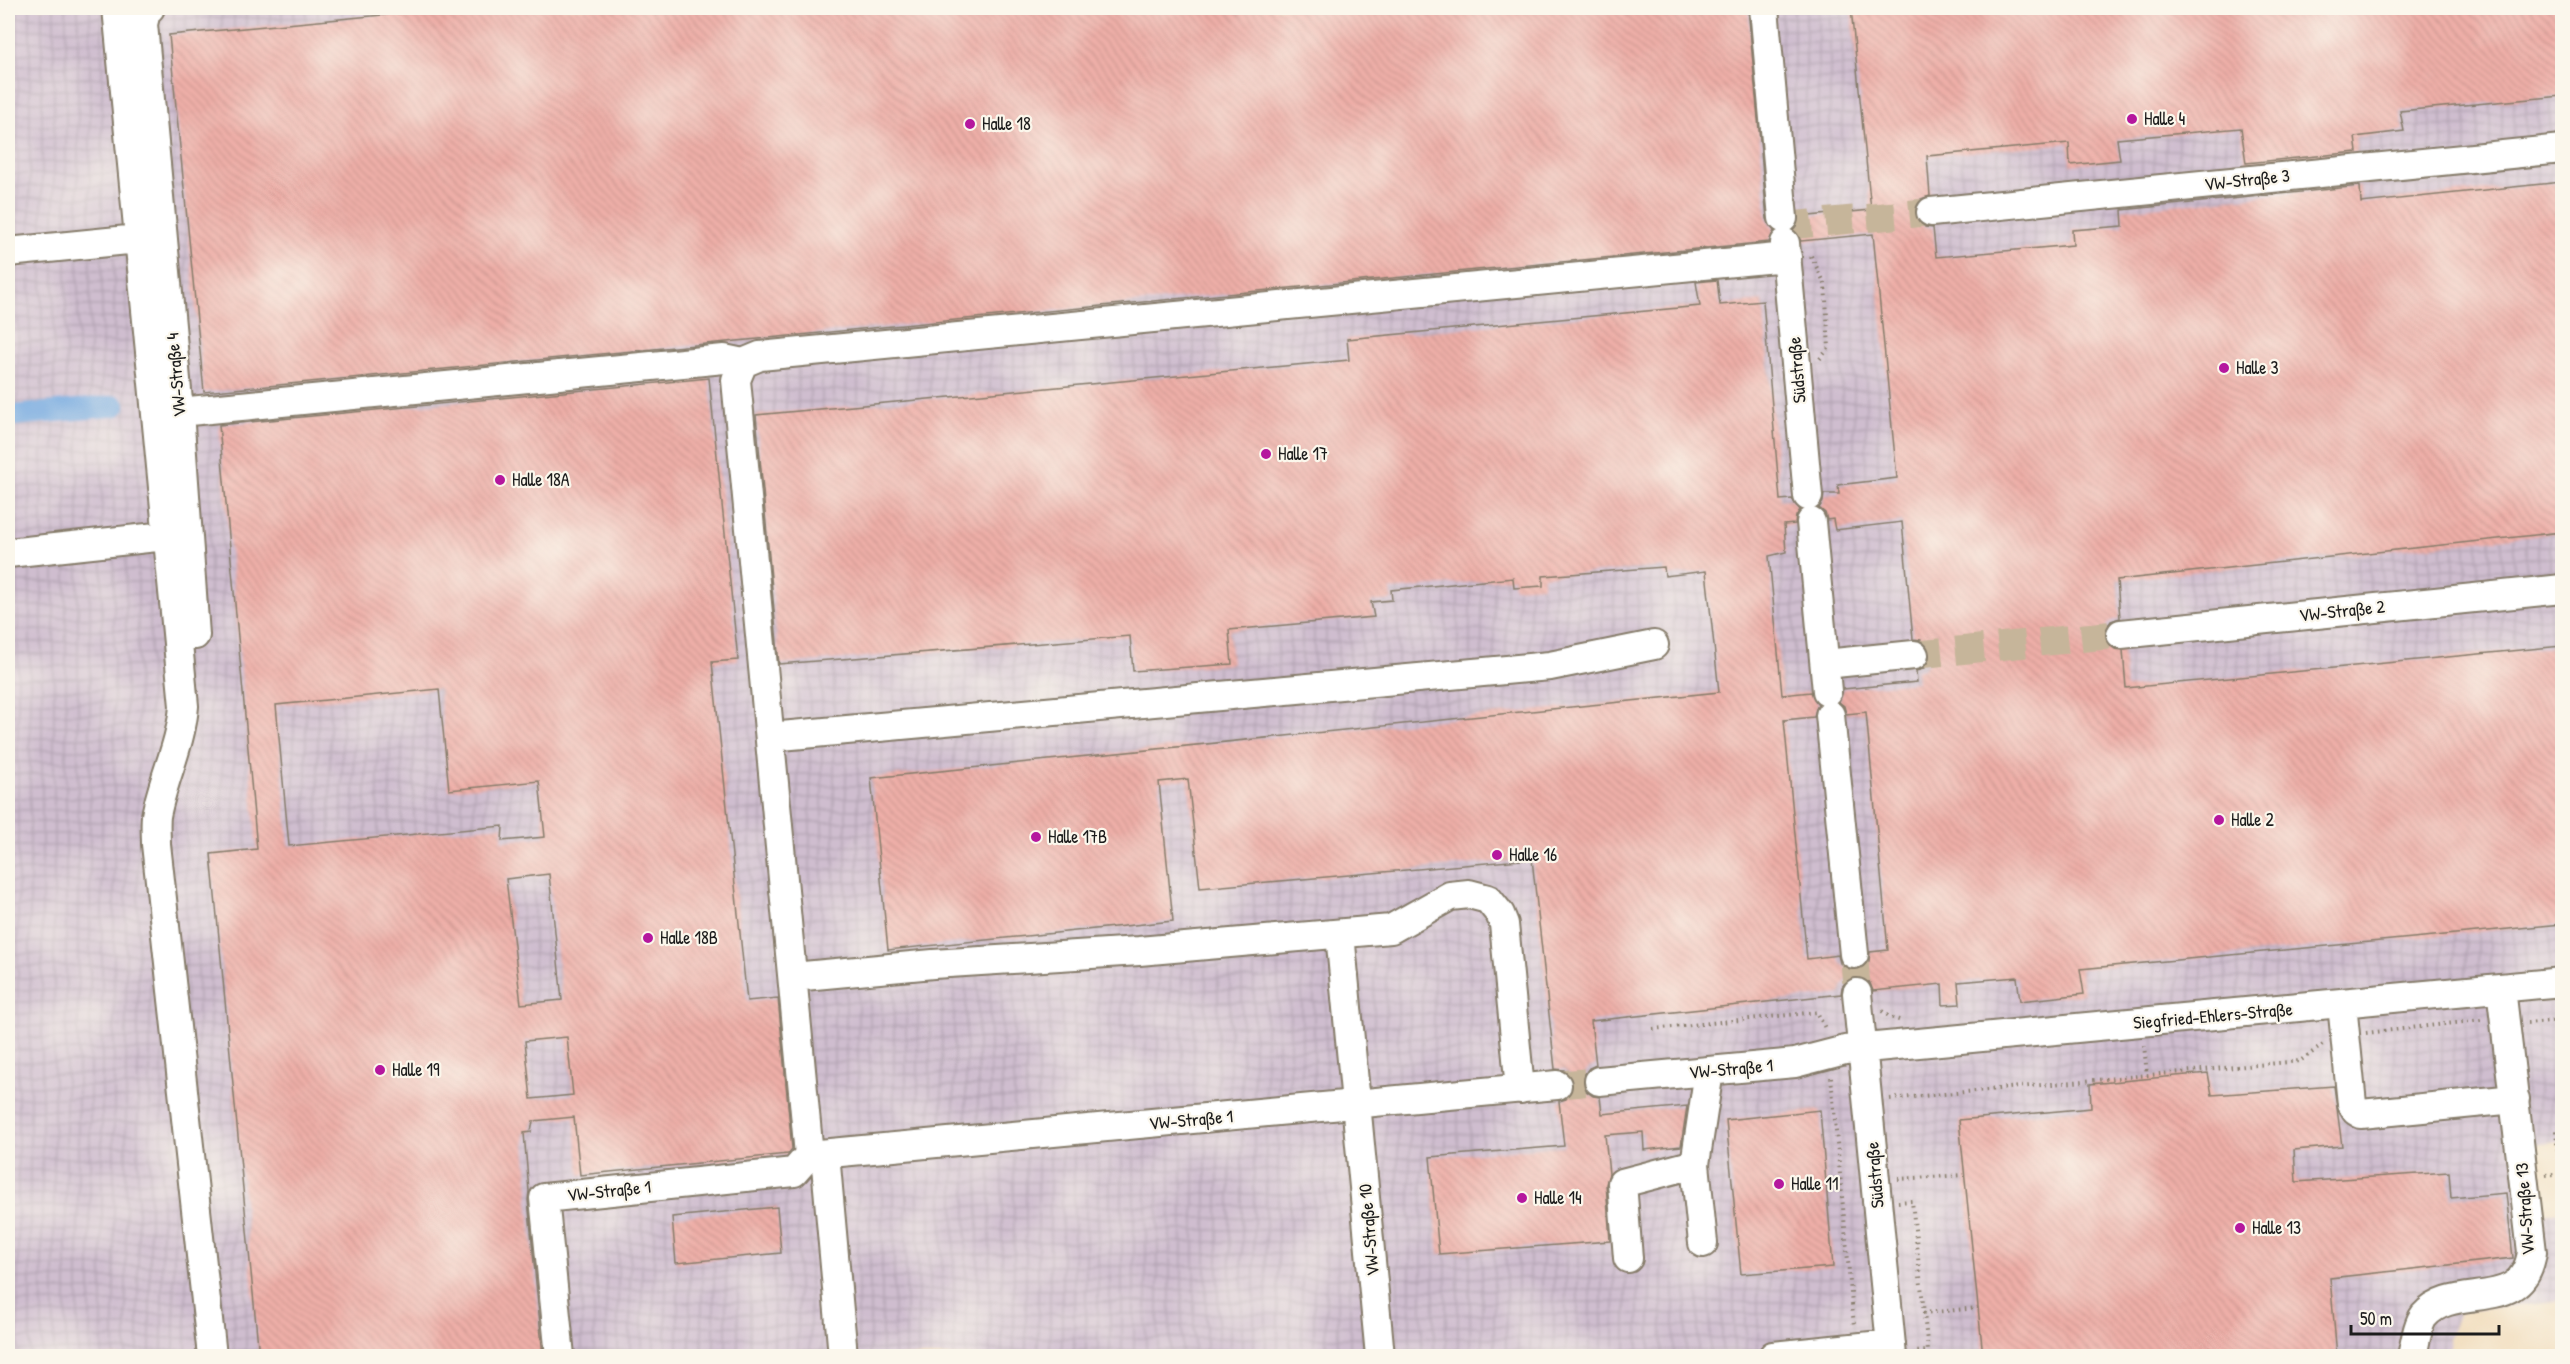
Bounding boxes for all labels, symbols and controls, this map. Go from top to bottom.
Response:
place label: Halle 4 [2144,106,2186,131]
place label: Halle 18 [982,111,1031,136]
marker: Halle 4 [2125,112,2139,126]
marker: Halle 18 [963,117,977,131]
street label: VW-Straße 3 [2203,163,2291,196]
street label: VW-Straße 4 [159,332,192,418]
street label: Südstraße [1781,336,1812,404]
place label: Halle 3 [2236,355,2279,380]
marker: Halle 3 [2217,361,2231,375]
place label: Halle 17 [1278,441,1328,466]
marker: Halle 17 [1259,447,1273,461]
place label: Halle 18A [512,467,570,492]
marker: Halle 18A [493,473,507,487]
street label: VW-Straße 2 [2298,594,2387,627]
place label: Halle 2 [2231,807,2275,832]
marker: Halle 2 [2212,813,2226,827]
place label: Halle 17B [1048,824,1107,849]
marker: Halle 17B [1029,830,1043,844]
place label: Halle 16 [1509,842,1557,867]
marker: Halle 16 [1490,848,1504,862]
place label: Halle 18B [660,925,718,950]
marker: Halle 18B [641,931,655,945]
street label: Siegfried-Ehlers-Straße [2132,996,2294,1035]
street label: VW-Straße 1 [1688,1052,1774,1085]
place label: Halle 19 [392,1057,440,1082]
marker: Halle 19 [373,1063,387,1077]
street label: VW-Straße 1 [1148,1103,1234,1136]
street label: Südstraße [1859,1141,1890,1209]
street label: VW-Straße 13 [2509,1162,2540,1256]
place label: Halle 11 [1791,1171,1839,1196]
street label: VW-Straße 1 [566,1174,652,1207]
marker: Halle 11 [1772,1177,1786,1191]
street label: VW-Straße 10 [1352,1183,1385,1277]
place label: Halle 14 [1534,1185,1582,1210]
marker: Halle 14 [1515,1191,1529,1205]
place label: Halle 13 [2252,1215,2301,1240]
marker: Halle 13 [2233,1221,2247,1235]
scale bar [2351,1298,2500,1336]
text: 50 m [2360,1306,2392,1331]

